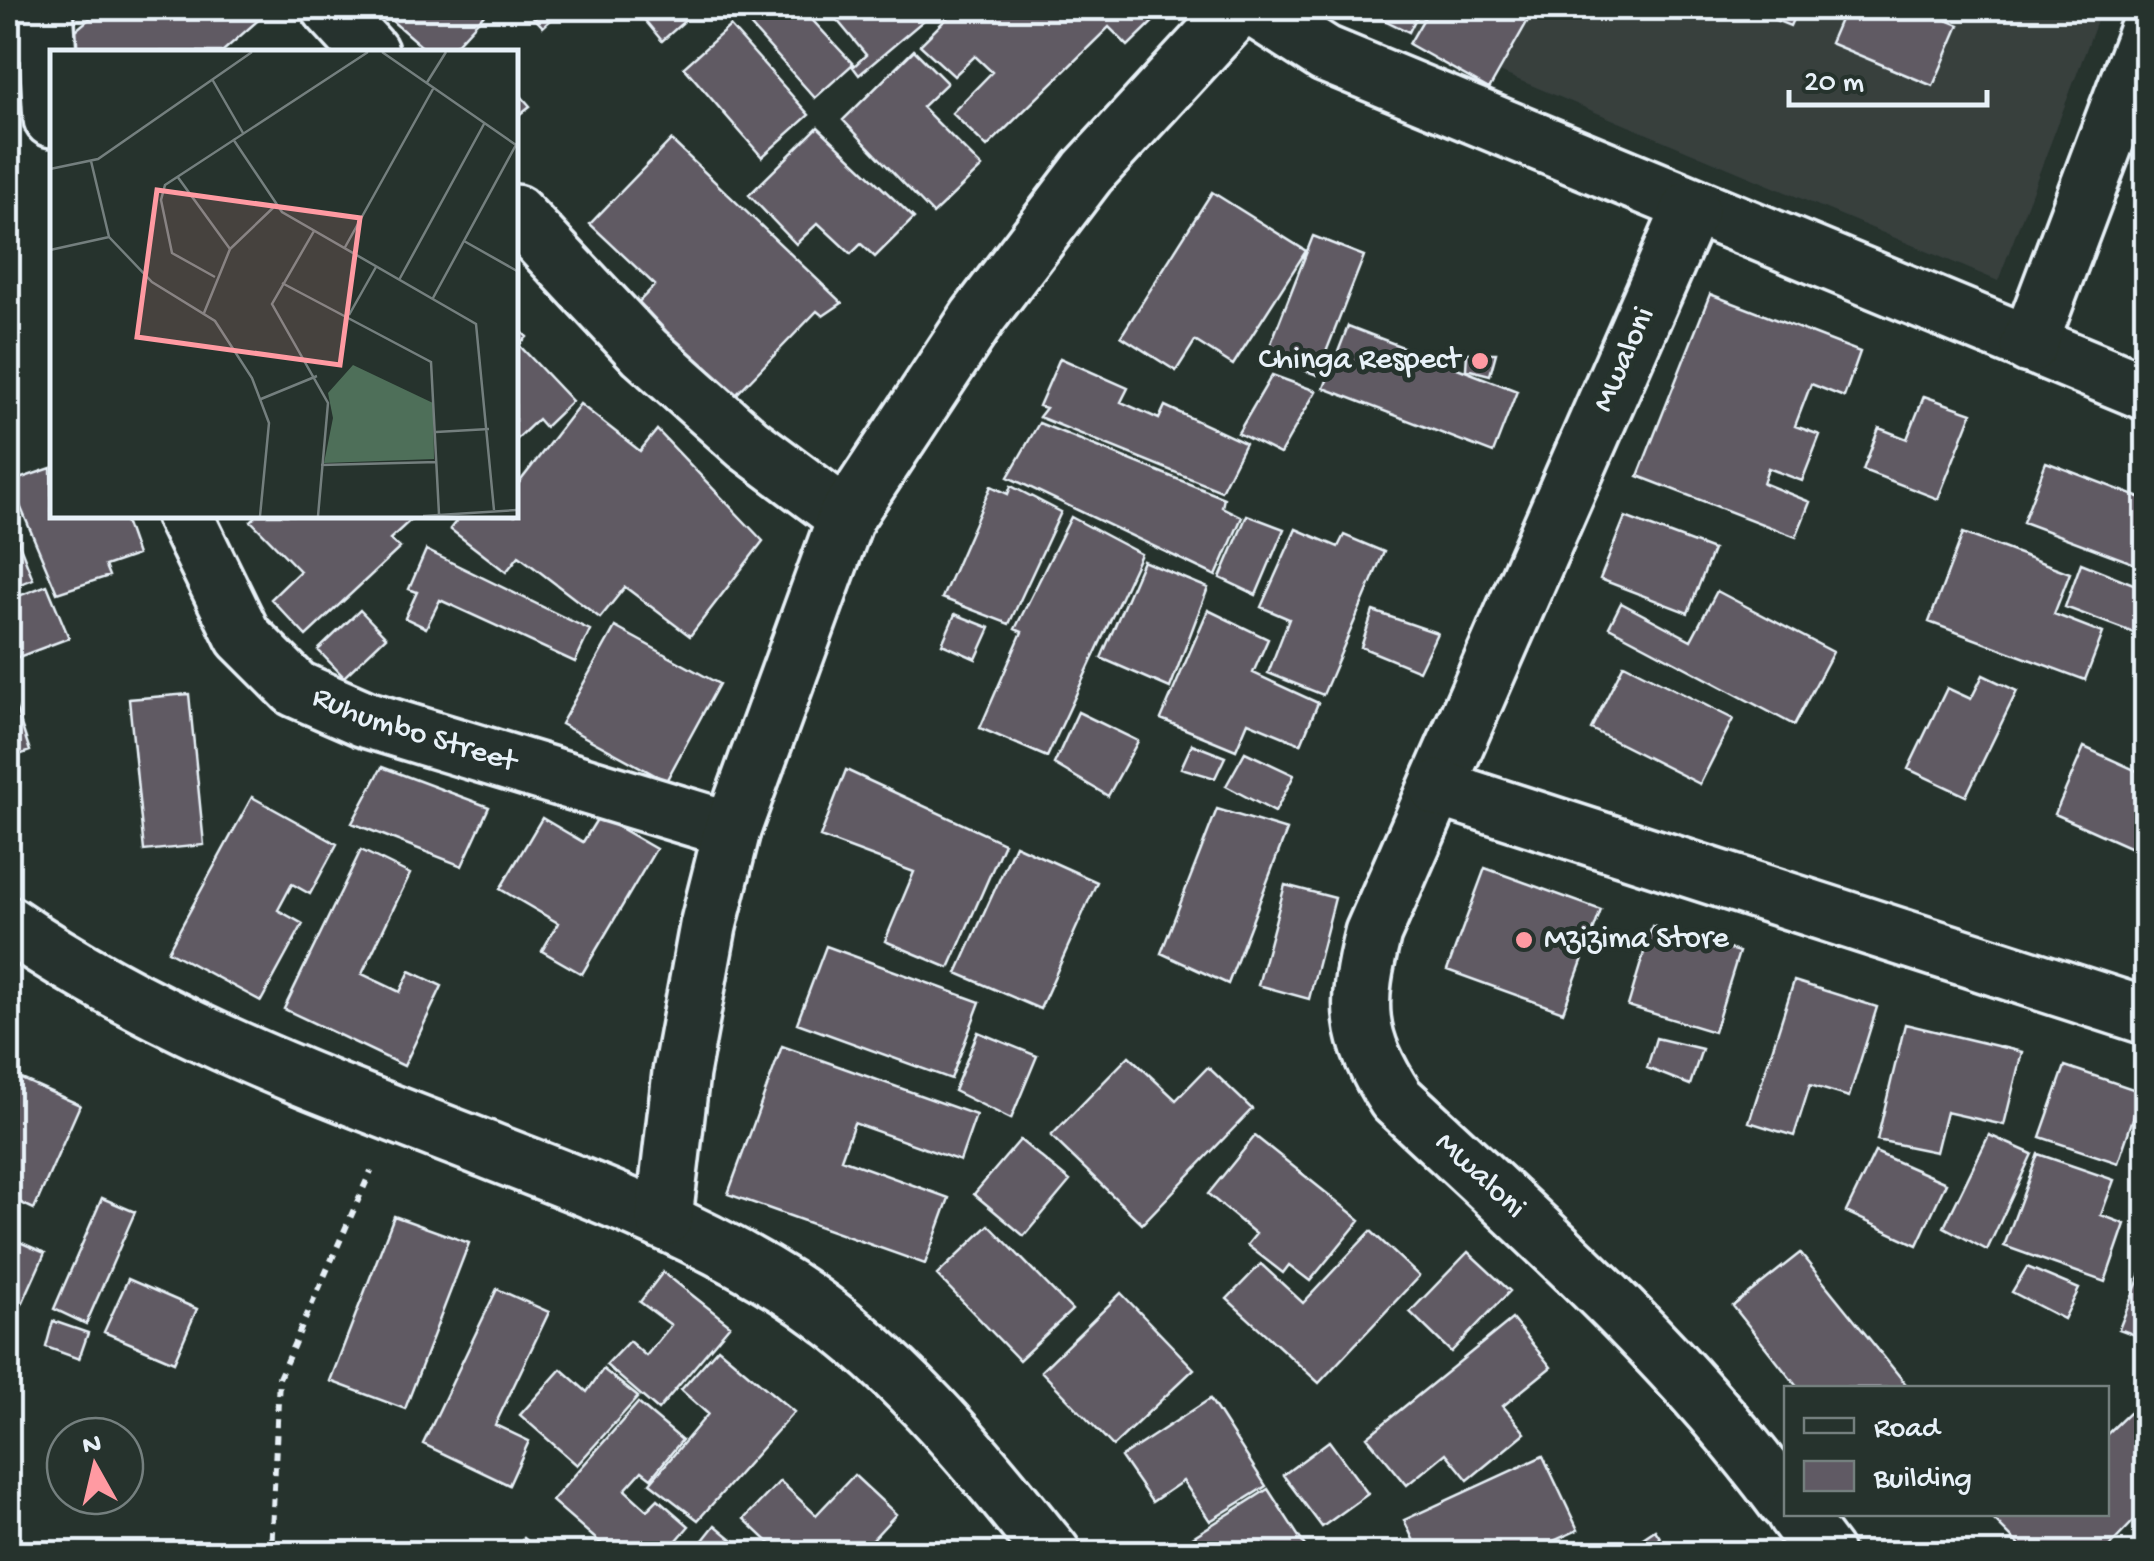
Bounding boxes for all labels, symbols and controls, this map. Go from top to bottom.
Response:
scale bar [1789,45,1986,107]
inset map [50,50,518,518]
text: 20 m [1804,67,1864,102]
street label: Mwaloni [1585,302,1665,418]
place label: Chinga Respect [1259,342,1463,380]
marker: Chinga Respect [1469,350,1491,372]
street label: Ruhumbo Street [306,679,523,783]
place label: Mzizima Store [1544,921,1729,959]
marker: Mzizima Store [1513,929,1535,951]
street label: Mwaloni [1426,1125,1533,1228]
legend [1784,1386,2109,1516]
text: Road [1874,1413,1942,1448]
north arrow [45,1416,145,1516]
text: N [81,1428,103,1463]
text: Building [1873,1463,1972,1498]

